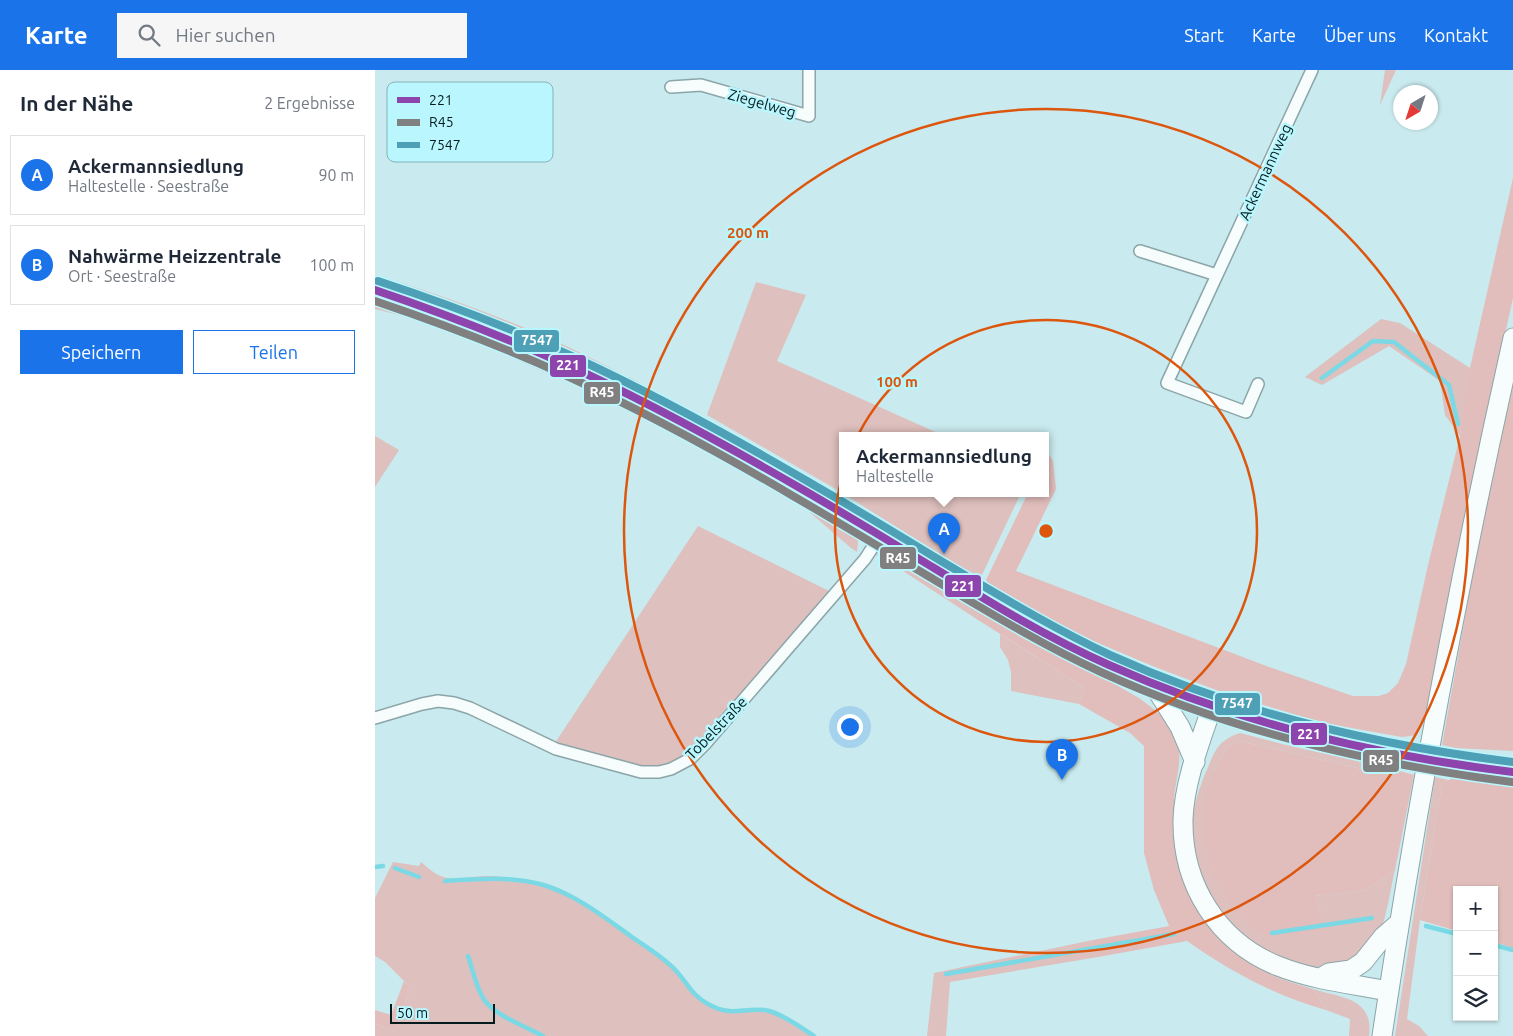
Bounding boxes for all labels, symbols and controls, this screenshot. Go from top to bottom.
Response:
search box [117,13,467,58]
icon: search [135,21,163,49]
text: Karte [25,22,87,49]
text: Hier suchen [175,24,276,46]
text: Start [1184,25,1224,45]
text: Karte [1252,25,1296,45]
text: Über uns [1324,25,1396,45]
text: Kontakt [1424,25,1488,45]
legend [387,82,553,162]
street label: Ziegelweg [726,85,798,121]
north arrow [1393,85,1438,130]
text: In der Nähe [20,91,133,115]
text: 221 [429,92,453,108]
text: 2 Ergebnisse [264,94,355,112]
text: R45 [429,114,454,130]
street label: Ackermannweg [1235,121,1295,223]
text: 7547 [429,137,461,153]
text: Ackermannsiedlung [68,155,244,177]
text: A [31,166,43,184]
text: 90 m [318,166,354,184]
text: Haltestelle · Seestraße [68,177,229,195]
text: 200 m [727,224,769,241]
text: Nahwärme Heizzentrale [68,245,281,267]
text: B [32,256,42,274]
text: 100 m [309,256,354,274]
text: Ort · Seestraße [68,267,176,285]
line badge: 7547 [513,329,560,353]
button: Speichern [20,330,183,374]
button: Teilen [193,330,355,374]
text: 7547 [521,332,553,348]
line badge: 221 [549,354,587,378]
text: 221 [556,357,580,373]
text: 100 m [876,373,918,390]
line badge: R45 [583,381,621,405]
text: R45 [590,384,615,400]
popup [839,432,1049,497]
text: Ackermannsiedlung [856,445,1032,467]
text: Haltestelle [856,467,934,485]
pin: A [928,513,960,554]
centre of rings [1037,522,1055,540]
line badge: R45 [879,546,917,570]
text: R45 [886,550,911,566]
line badge: 221 [944,574,982,598]
text: 221 [951,578,975,594]
line badge: 7547 [1214,692,1261,716]
street label: Tobelstraße [682,693,750,763]
text: 7547 [1221,695,1253,711]
your location [837,714,863,740]
line badge: 221 [1290,722,1328,746]
text: 221 [1297,726,1321,742]
pin: B [1046,739,1078,780]
line badge: R45 [1362,749,1400,773]
text: R45 [1369,752,1394,768]
map controls [1453,886,1498,1021]
button: + [1453,886,1498,931]
button: − [1453,931,1498,976]
button: layers [1453,976,1498,1021]
scale bar [390,1001,495,1024]
text: 50 m [397,1005,428,1021]

